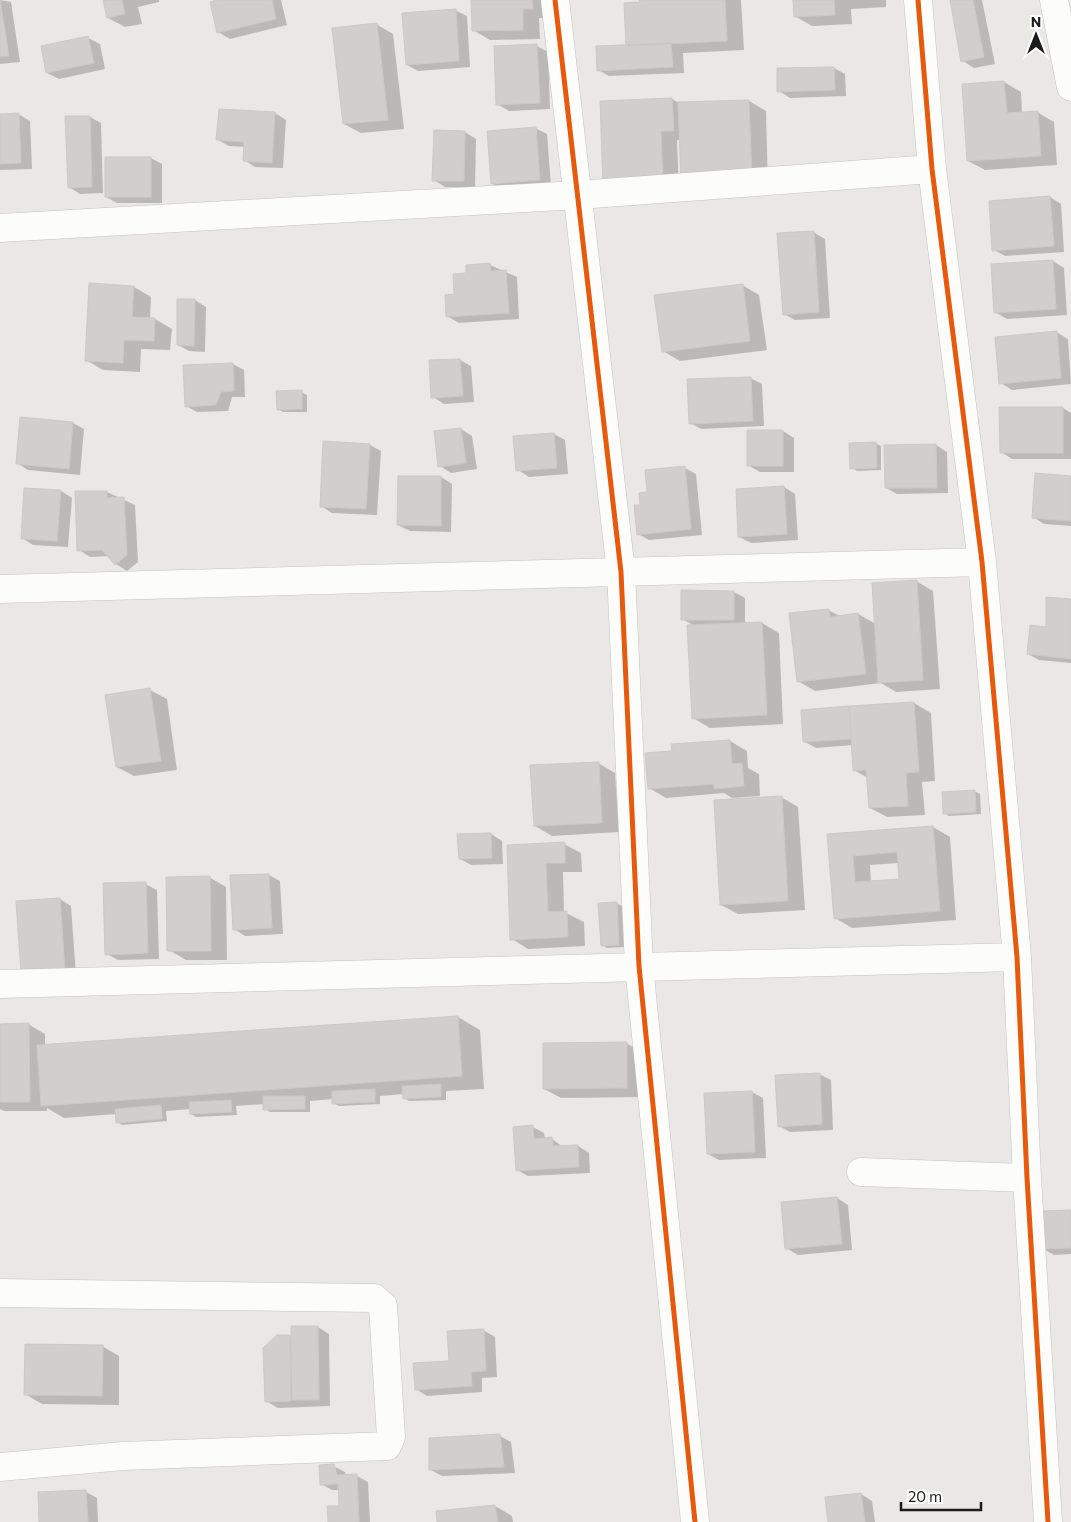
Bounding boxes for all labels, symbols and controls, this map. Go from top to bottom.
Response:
north arrow [1011,10,1061,60]
text: N [1031,13,1041,30]
scale bar [901,1480,981,1512]
text: 20 m [908,1487,942,1505]

